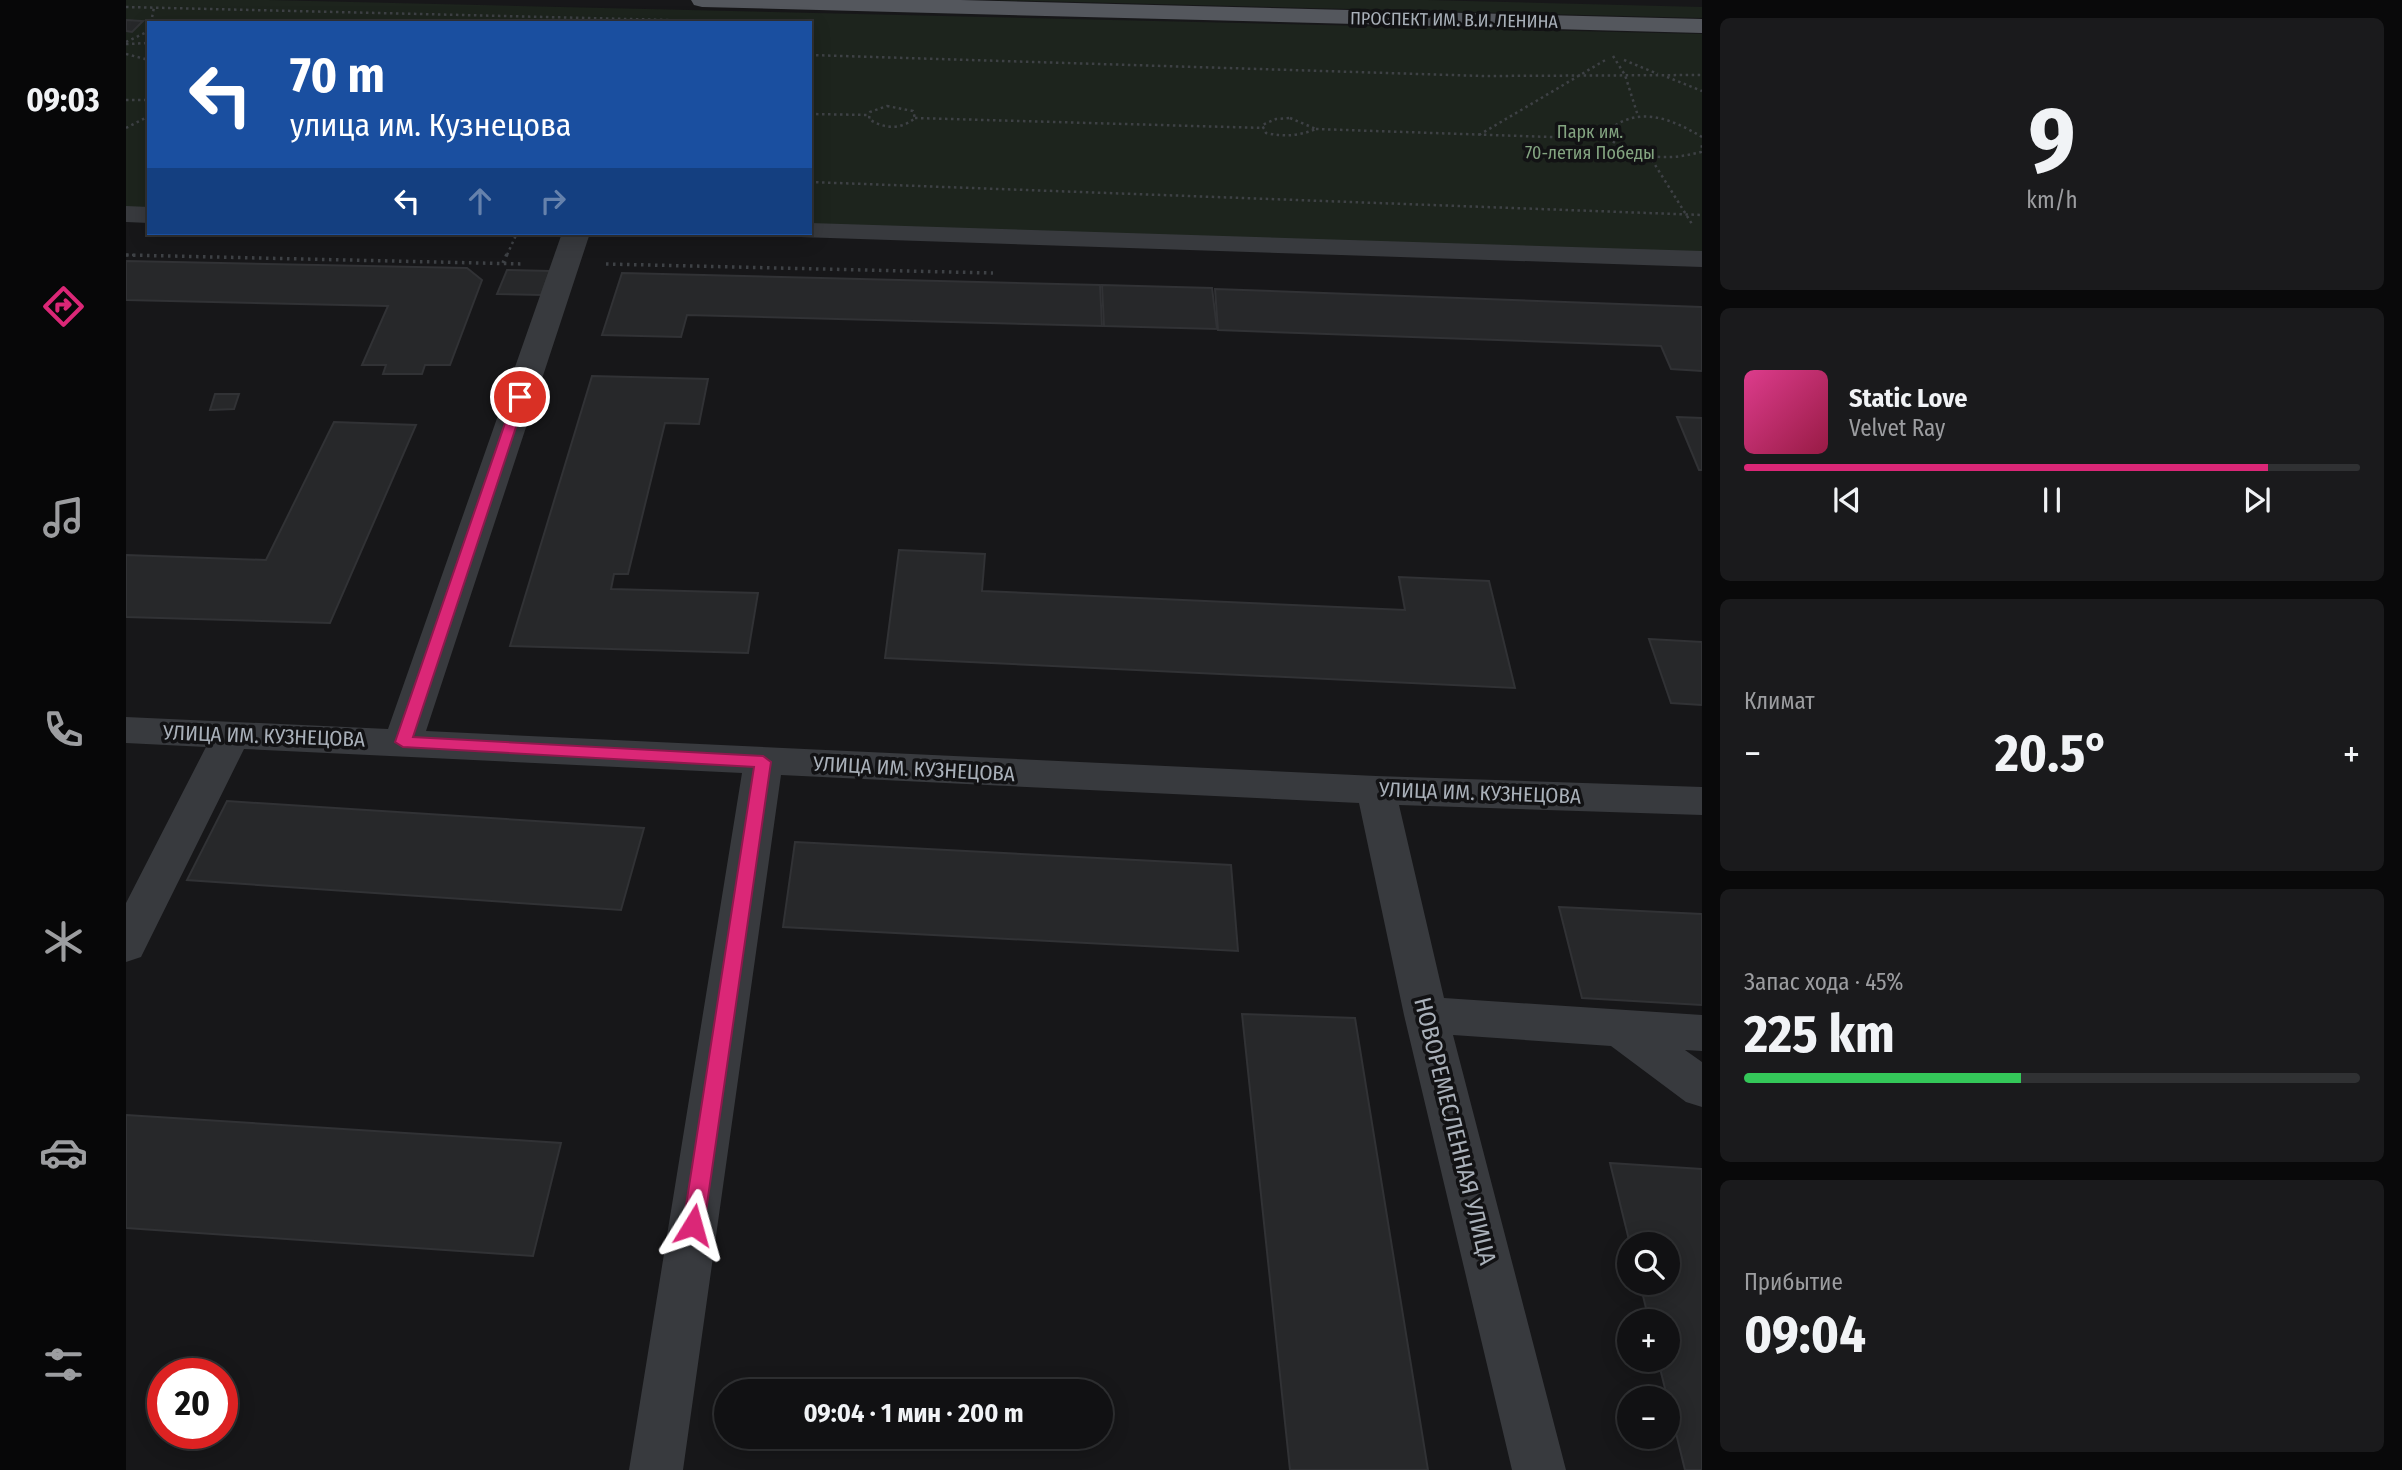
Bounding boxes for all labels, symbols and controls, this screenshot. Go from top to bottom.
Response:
street label: ПРОСПЕКТ ИМ. В.И. ЛЕНИНА [1350,7,1559,33]
text: 70 m [290,46,385,105]
icon: left [175,49,266,140]
text: 09:03 [26,81,100,119]
text: 9 [2028,86,2076,195]
text: улица им. Кузнецова [290,106,571,144]
park label: Парк им. 70-летия Победы [1525,121,1655,164]
icon: left [388,182,426,220]
icon: ahead [461,182,499,220]
icon: right [534,182,572,220]
text: km/h [2026,186,2078,214]
icon: directions [39,282,88,331]
pin [490,367,550,427]
icon: arrive [501,378,539,416]
text: Static Love [1849,383,1967,414]
text: Velvet Ray [1849,414,1945,442]
icon: previous [1828,481,1866,519]
icon: pause [2033,481,2071,519]
icon: next [2238,481,2276,519]
icon: music [39,493,88,542]
text: Климат [1744,687,1815,715]
icon: phone [39,705,88,754]
street label: УЛИЦА ИМ. КУЗНЕЦОВА [162,719,365,753]
text: 20.5° [1995,722,2109,785]
text: − [1744,731,1761,777]
text: + [2343,731,2360,777]
street label: УЛИЦА ИМ. КУЗНЕЦОВА [811,751,1016,787]
street label: УЛИЦА ИМ. КУЗНЕЦОВА [1378,776,1581,810]
icon: climate [39,917,88,966]
text: Запас хода · 45% [1744,968,1903,996]
street label: НОВОРЕМЕСЛЕННАЯ УЛИЦА [1408,994,1502,1268]
text: 225 km [1744,1003,1895,1066]
icon: car [39,1128,88,1177]
position arrow [656,1188,730,1262]
map controls [1617,1232,1680,1449]
button: search [1617,1232,1680,1295]
text: Прибытие [1744,1268,1843,1296]
text: 09:04 [1744,1303,1866,1366]
button: + [1617,1309,1680,1372]
icon: filters [39,1340,88,1389]
speed limit sign: 20 [147,1358,238,1449]
button: − [1617,1386,1680,1449]
text: 09:04 · 1 мин · 200 m [803,1398,1024,1429]

